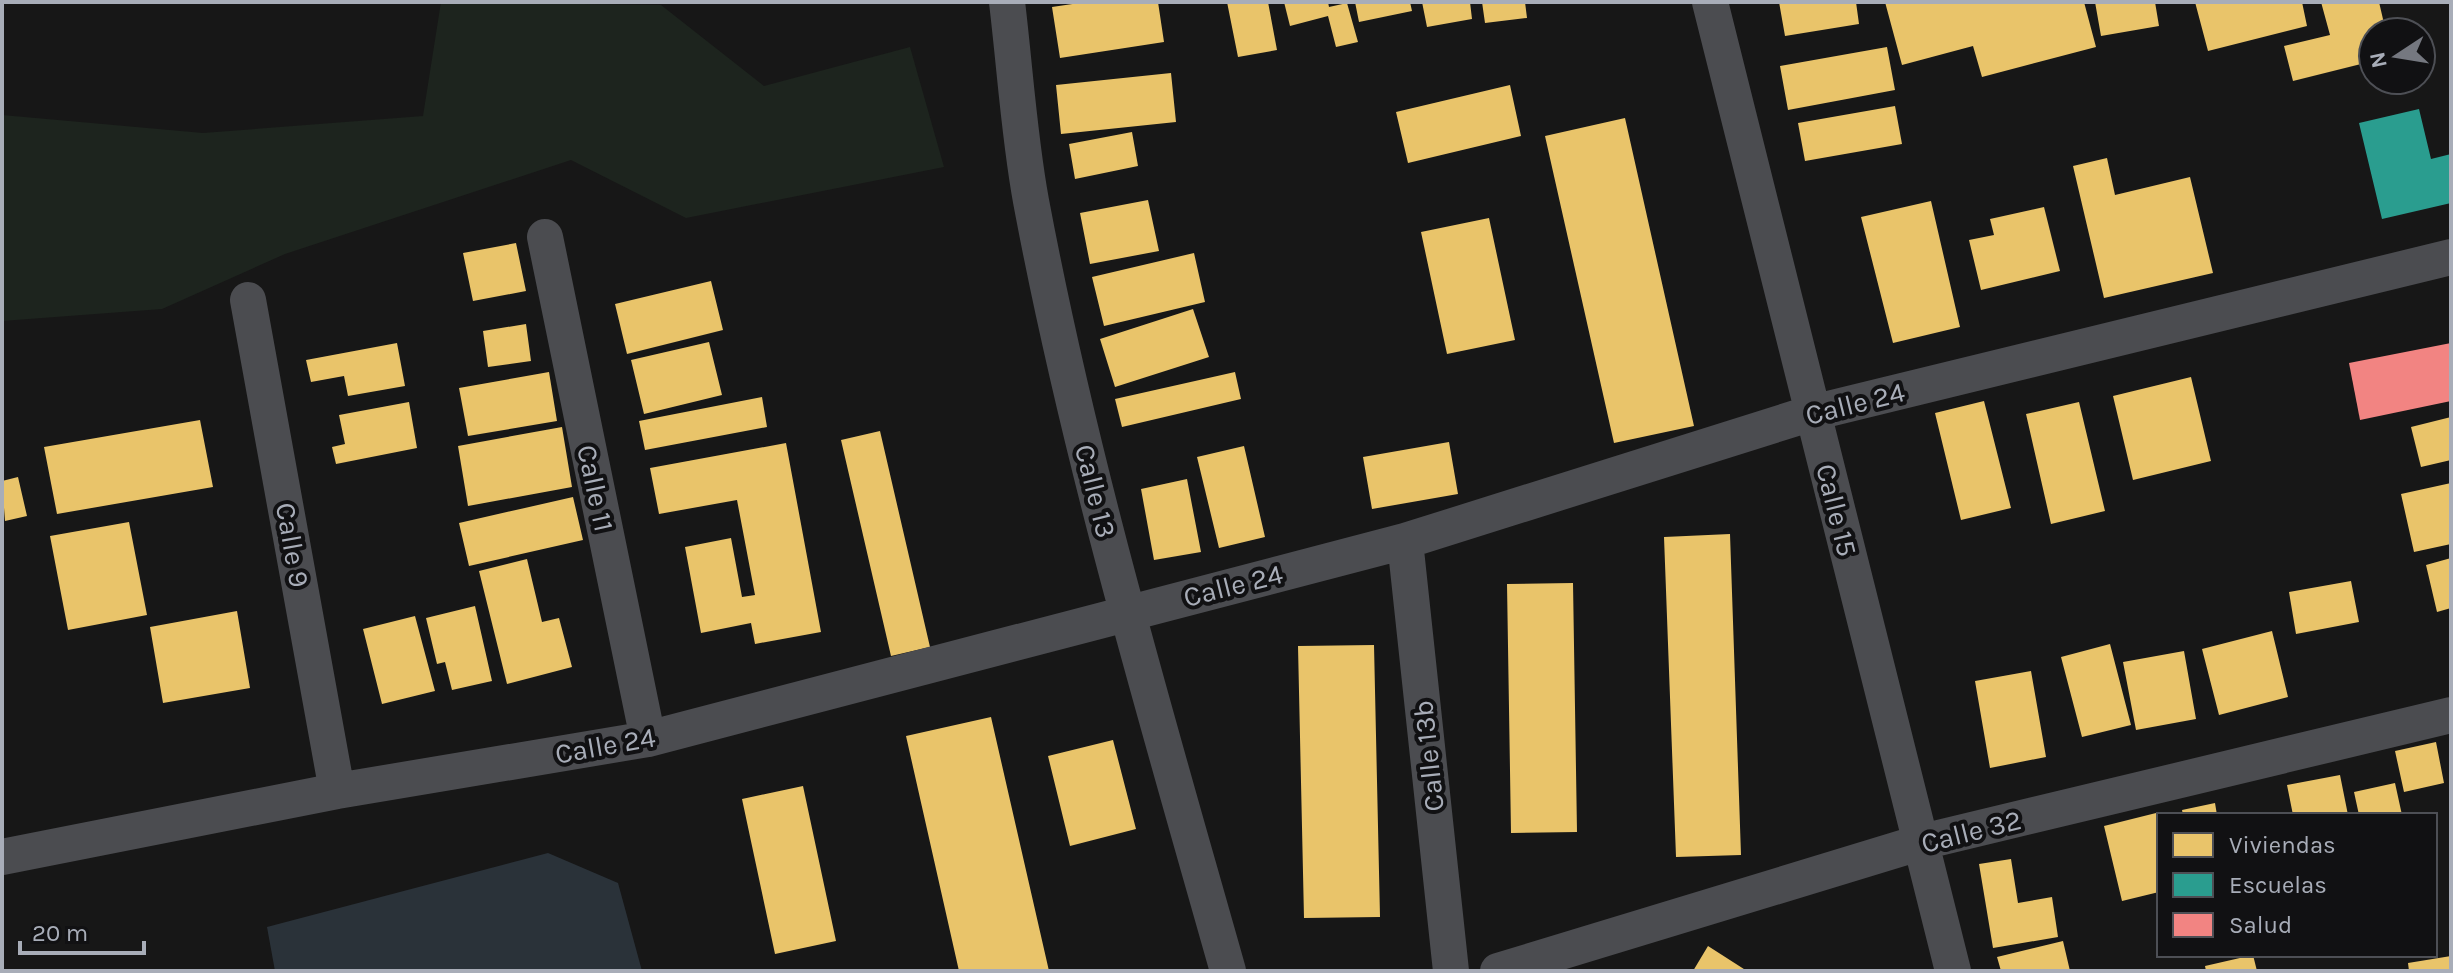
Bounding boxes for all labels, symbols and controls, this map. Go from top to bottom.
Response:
north arrow [2357,16,2437,96]
text: N [2364,50,2393,70]
street label: Calle 24 [1802,375,1909,432]
street label: Calle 13 [1068,441,1123,541]
street label: Calle 11 [570,442,621,534]
street label: Calle 15 [1809,460,1864,560]
street label: Calle 9 [269,500,316,590]
street label: Calle 24 [1180,557,1287,614]
street label: Calle 13b [1406,699,1451,813]
street label: Calle 24 [552,720,658,771]
street label: Calle 32 [1918,803,2025,860]
legend [2157,813,2437,957]
text: Viviendas [2229,831,2336,859]
text: Escuelas [2229,871,2327,899]
scale bar [20,905,144,955]
text: Salud [2229,911,2292,939]
text: 20 m [32,919,88,947]

